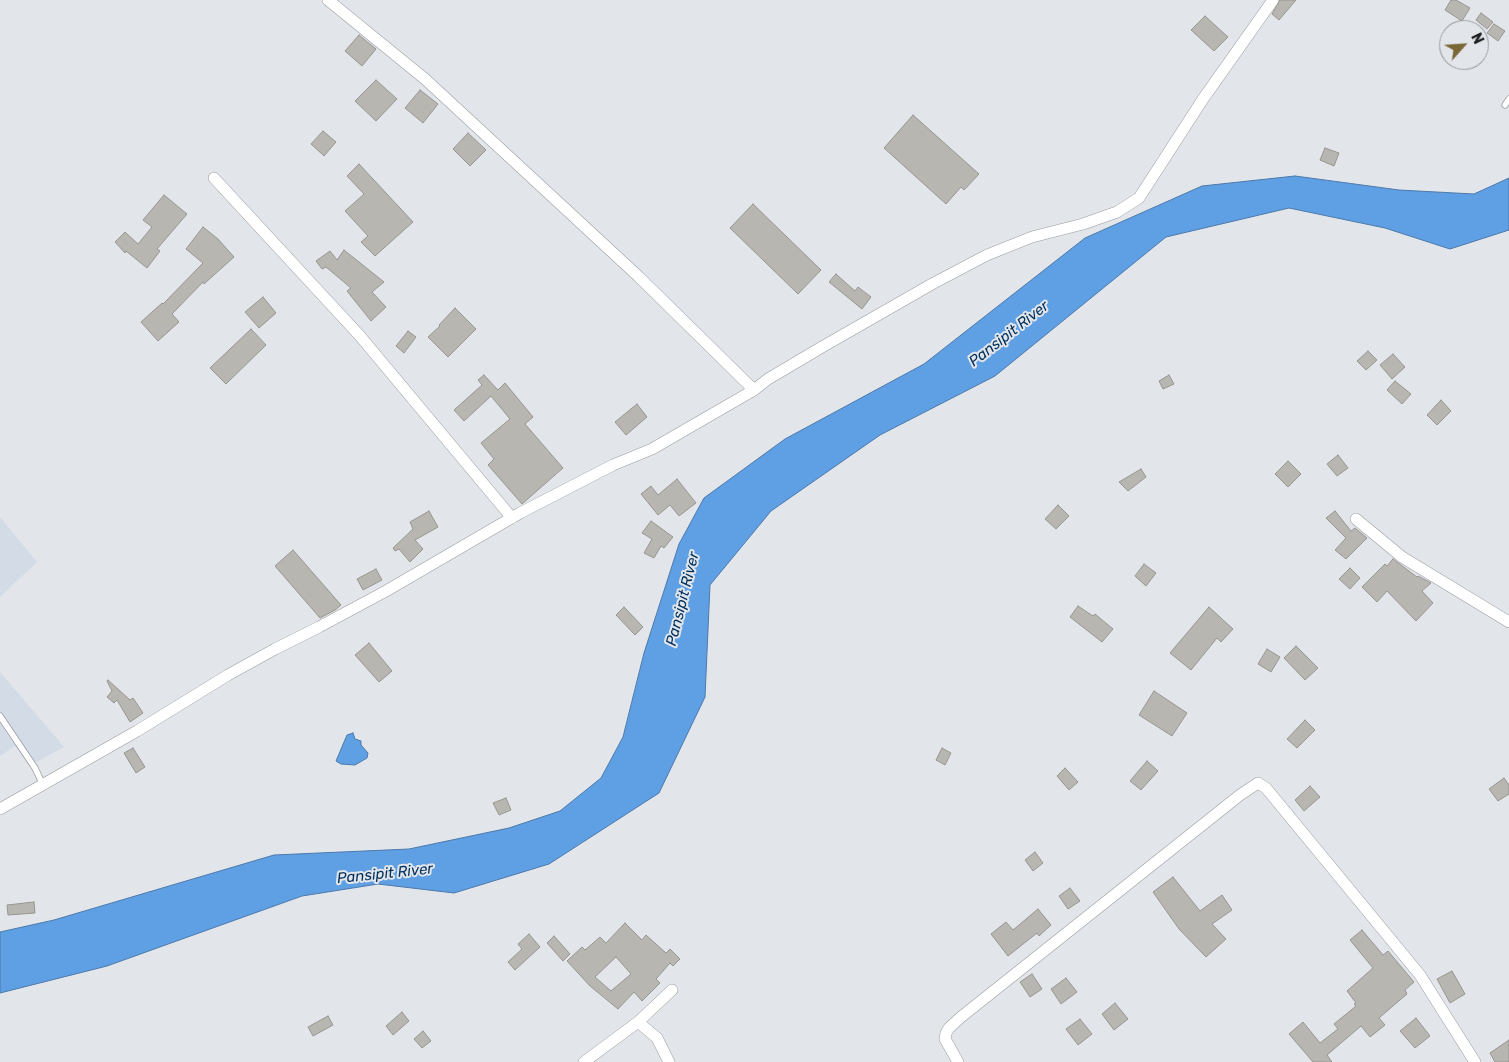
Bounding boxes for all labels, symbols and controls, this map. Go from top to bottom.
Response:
north arrow [1439,20,1489,70]
text: N [1467,30,1487,47]
water label: Pansipit River [965,297,1053,371]
water label: Pansipit River [663,550,703,648]
water label: Pansipit River [336,860,434,888]

